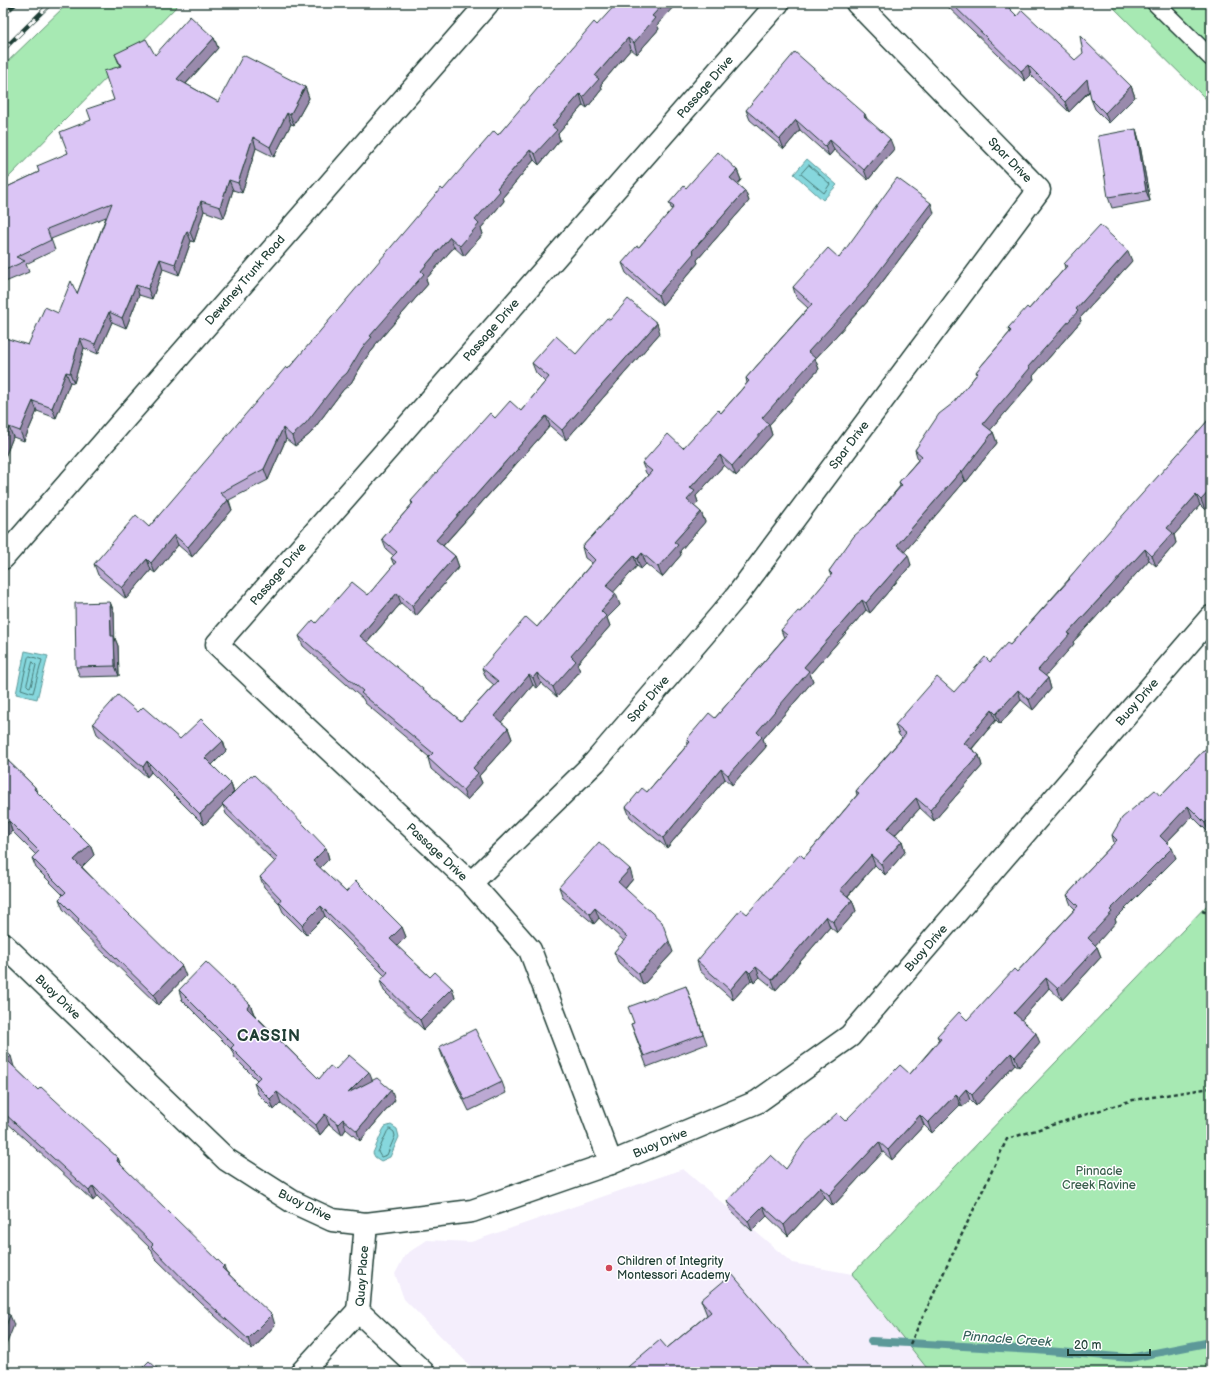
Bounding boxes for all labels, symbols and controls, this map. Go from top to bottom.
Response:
street label: Passage Drive [674,53,737,122]
street label: Spar Drive [985,135,1035,186]
street label: Dewdney Trunk Road [202,232,289,328]
street label: Passage Drive [460,296,523,365]
street label: Spar Drive [826,418,872,472]
street label: Passage Drive [247,540,310,609]
street label: Spar Drive [624,673,673,726]
street label: Buoy Drive [1113,676,1162,729]
street label: Passage Drive [403,820,470,884]
street label: Buoy Drive [902,922,951,975]
street label: Buoy Drive [32,972,84,1023]
district label: CASSIN [237,1027,301,1046]
street label: Buoy Drive [631,1125,690,1162]
park label: Pinnacle Creek Ravine [1062,1164,1136,1193]
street label: Buoy Drive [276,1186,334,1225]
street label: Quay Place [353,1245,372,1307]
place label: Children of Integrity Montessori Academy [617,1254,731,1283]
marker: Children of Integrity Montessori Academy [604,1263,614,1273]
water label: Pinnacle Creek [962,1328,1053,1350]
scale bar [1068,1331,1150,1357]
text: 20 m [1074,1338,1101,1353]

